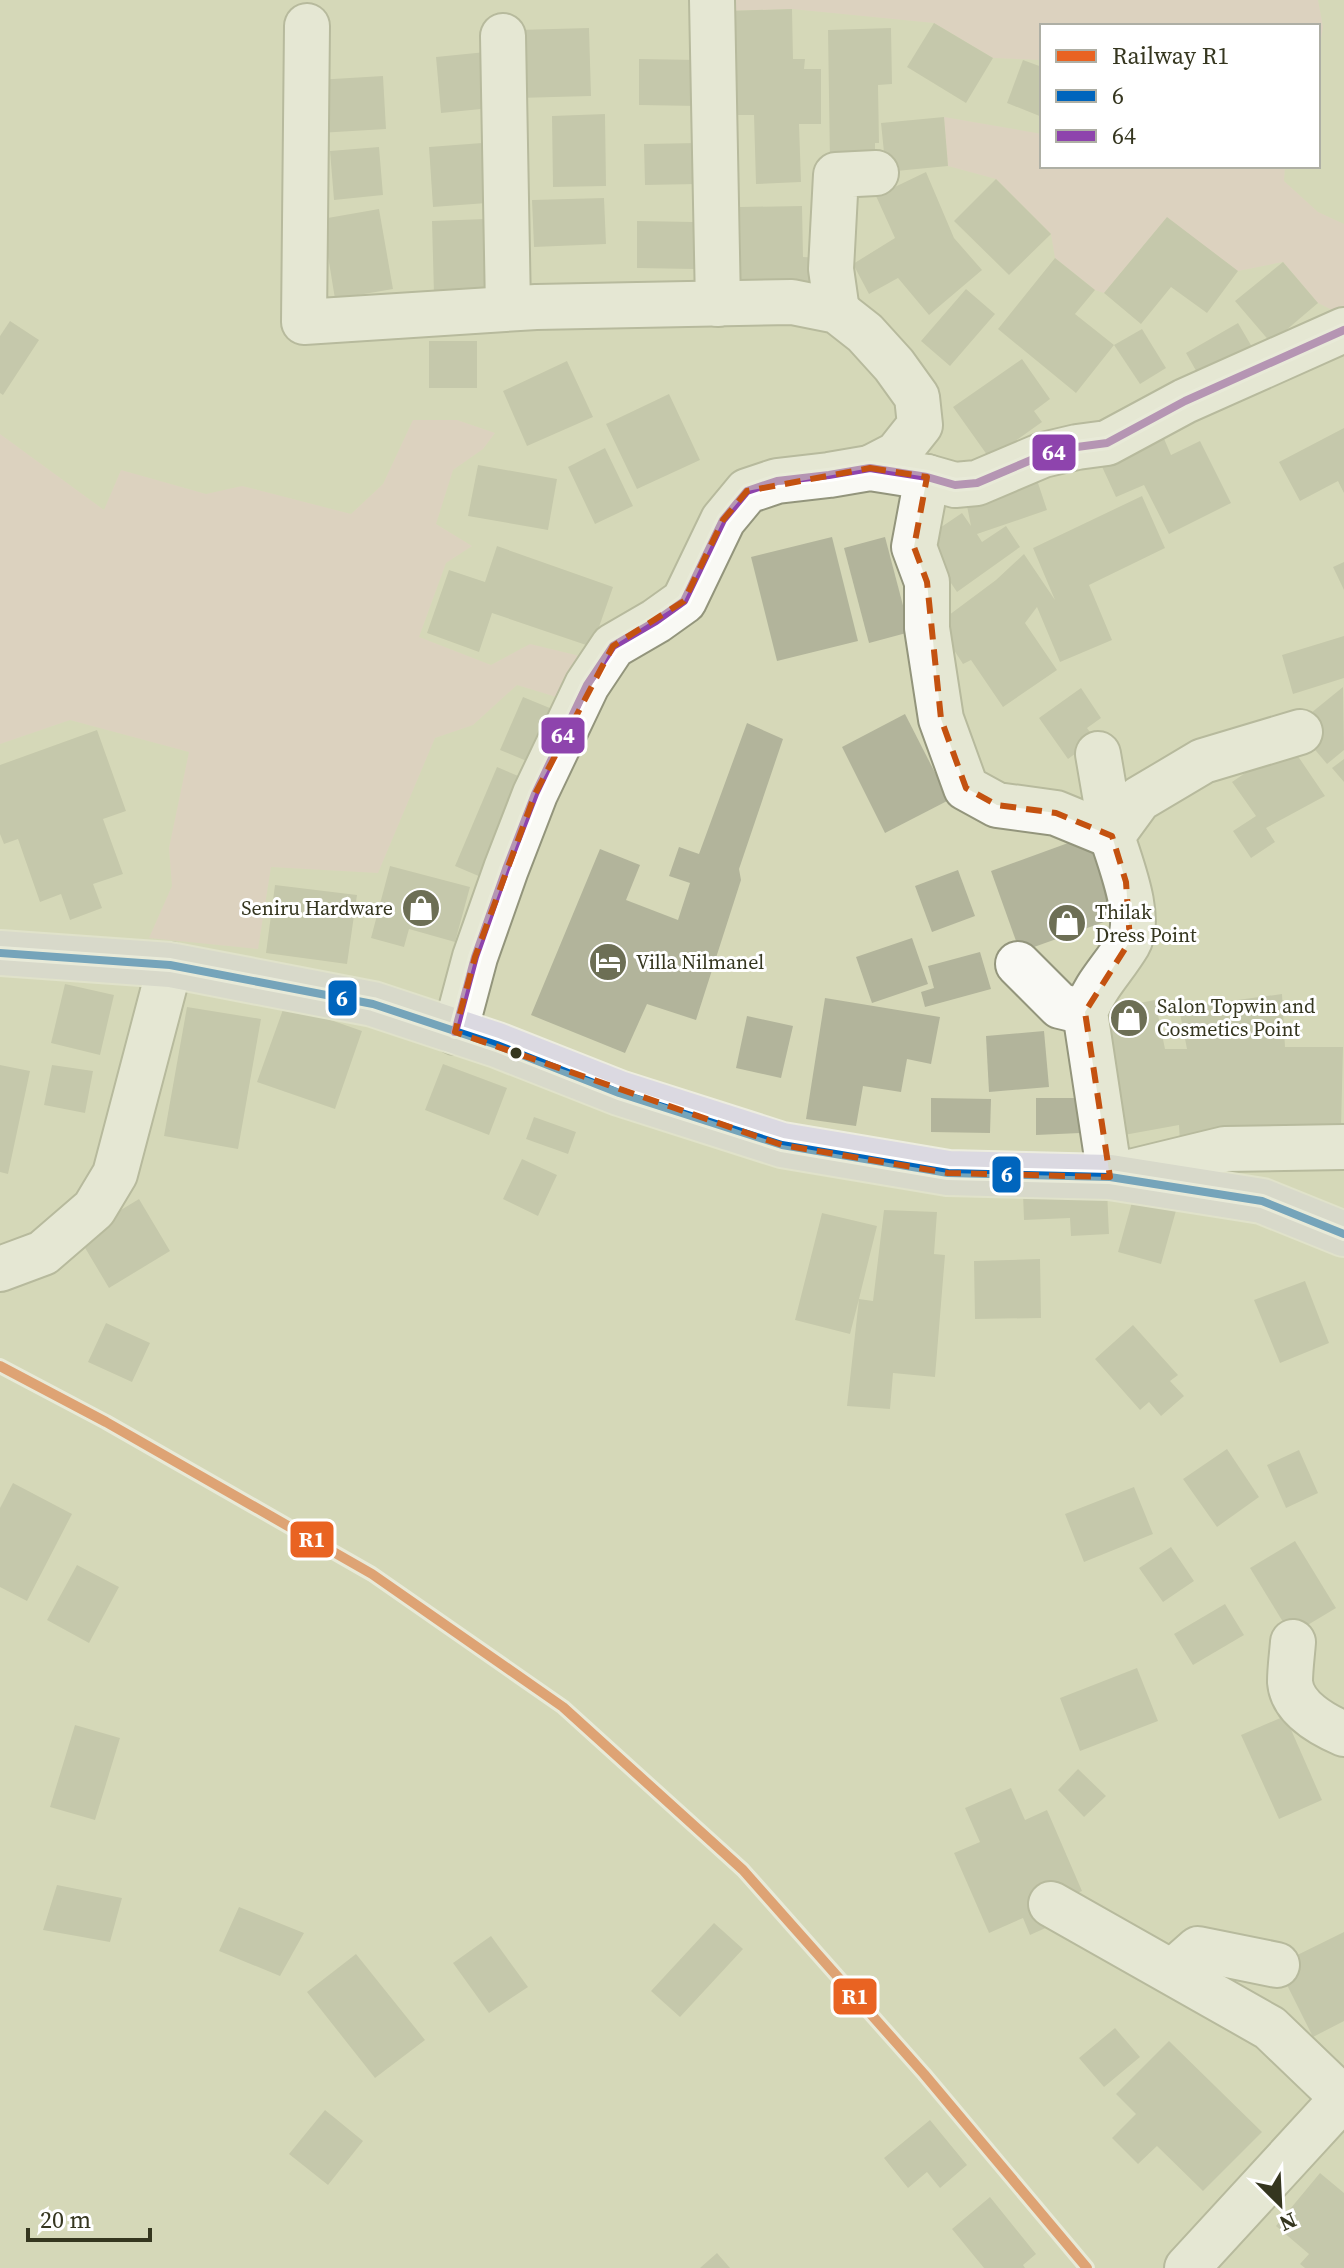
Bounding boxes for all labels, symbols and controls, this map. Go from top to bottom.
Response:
legend [1040,24,1320,168]
text: Railway R1 [1112,39,1229,72]
text: 6 [1112,79,1124,112]
text: 64 [1112,119,1136,152]
line badge: 64 [1031,433,1077,472]
text: 64 [1042,437,1066,467]
line badge: 64 [540,716,586,755]
text: 64 [551,720,575,750]
shop icon: Seniru Hardware [400,887,442,929]
place label: Seniru Hardware [241,894,393,922]
place label: Thilak Dress Point [1095,898,1197,949]
shop icon: Thilak Dress Point [1046,902,1088,944]
hotel icon: Villa Nilmanel [587,941,629,983]
place label: Villa Nilmanel [636,948,764,976]
line badge: 6 [327,979,358,1017]
text: 6 [336,983,348,1013]
place label: Salon Topwin and Cosmetics Point [1157,992,1316,1043]
shop icon: Salon Topwin and Cosmetics Point [1108,997,1150,1039]
unlabelled marker [508,1045,524,1061]
line badge: 6 [991,1155,1022,1194]
text: 6 [1001,1159,1013,1189]
line badge: R1 [289,1520,335,1559]
text: R1 [299,1524,325,1554]
line badge: R1 [832,1977,878,2016]
text: R1 [842,1981,868,2011]
north arrow [1240,2164,1320,2244]
scale bar [28,2192,150,2242]
text: 20 m [40,2203,91,2236]
text: N [1275,2205,1302,2239]

